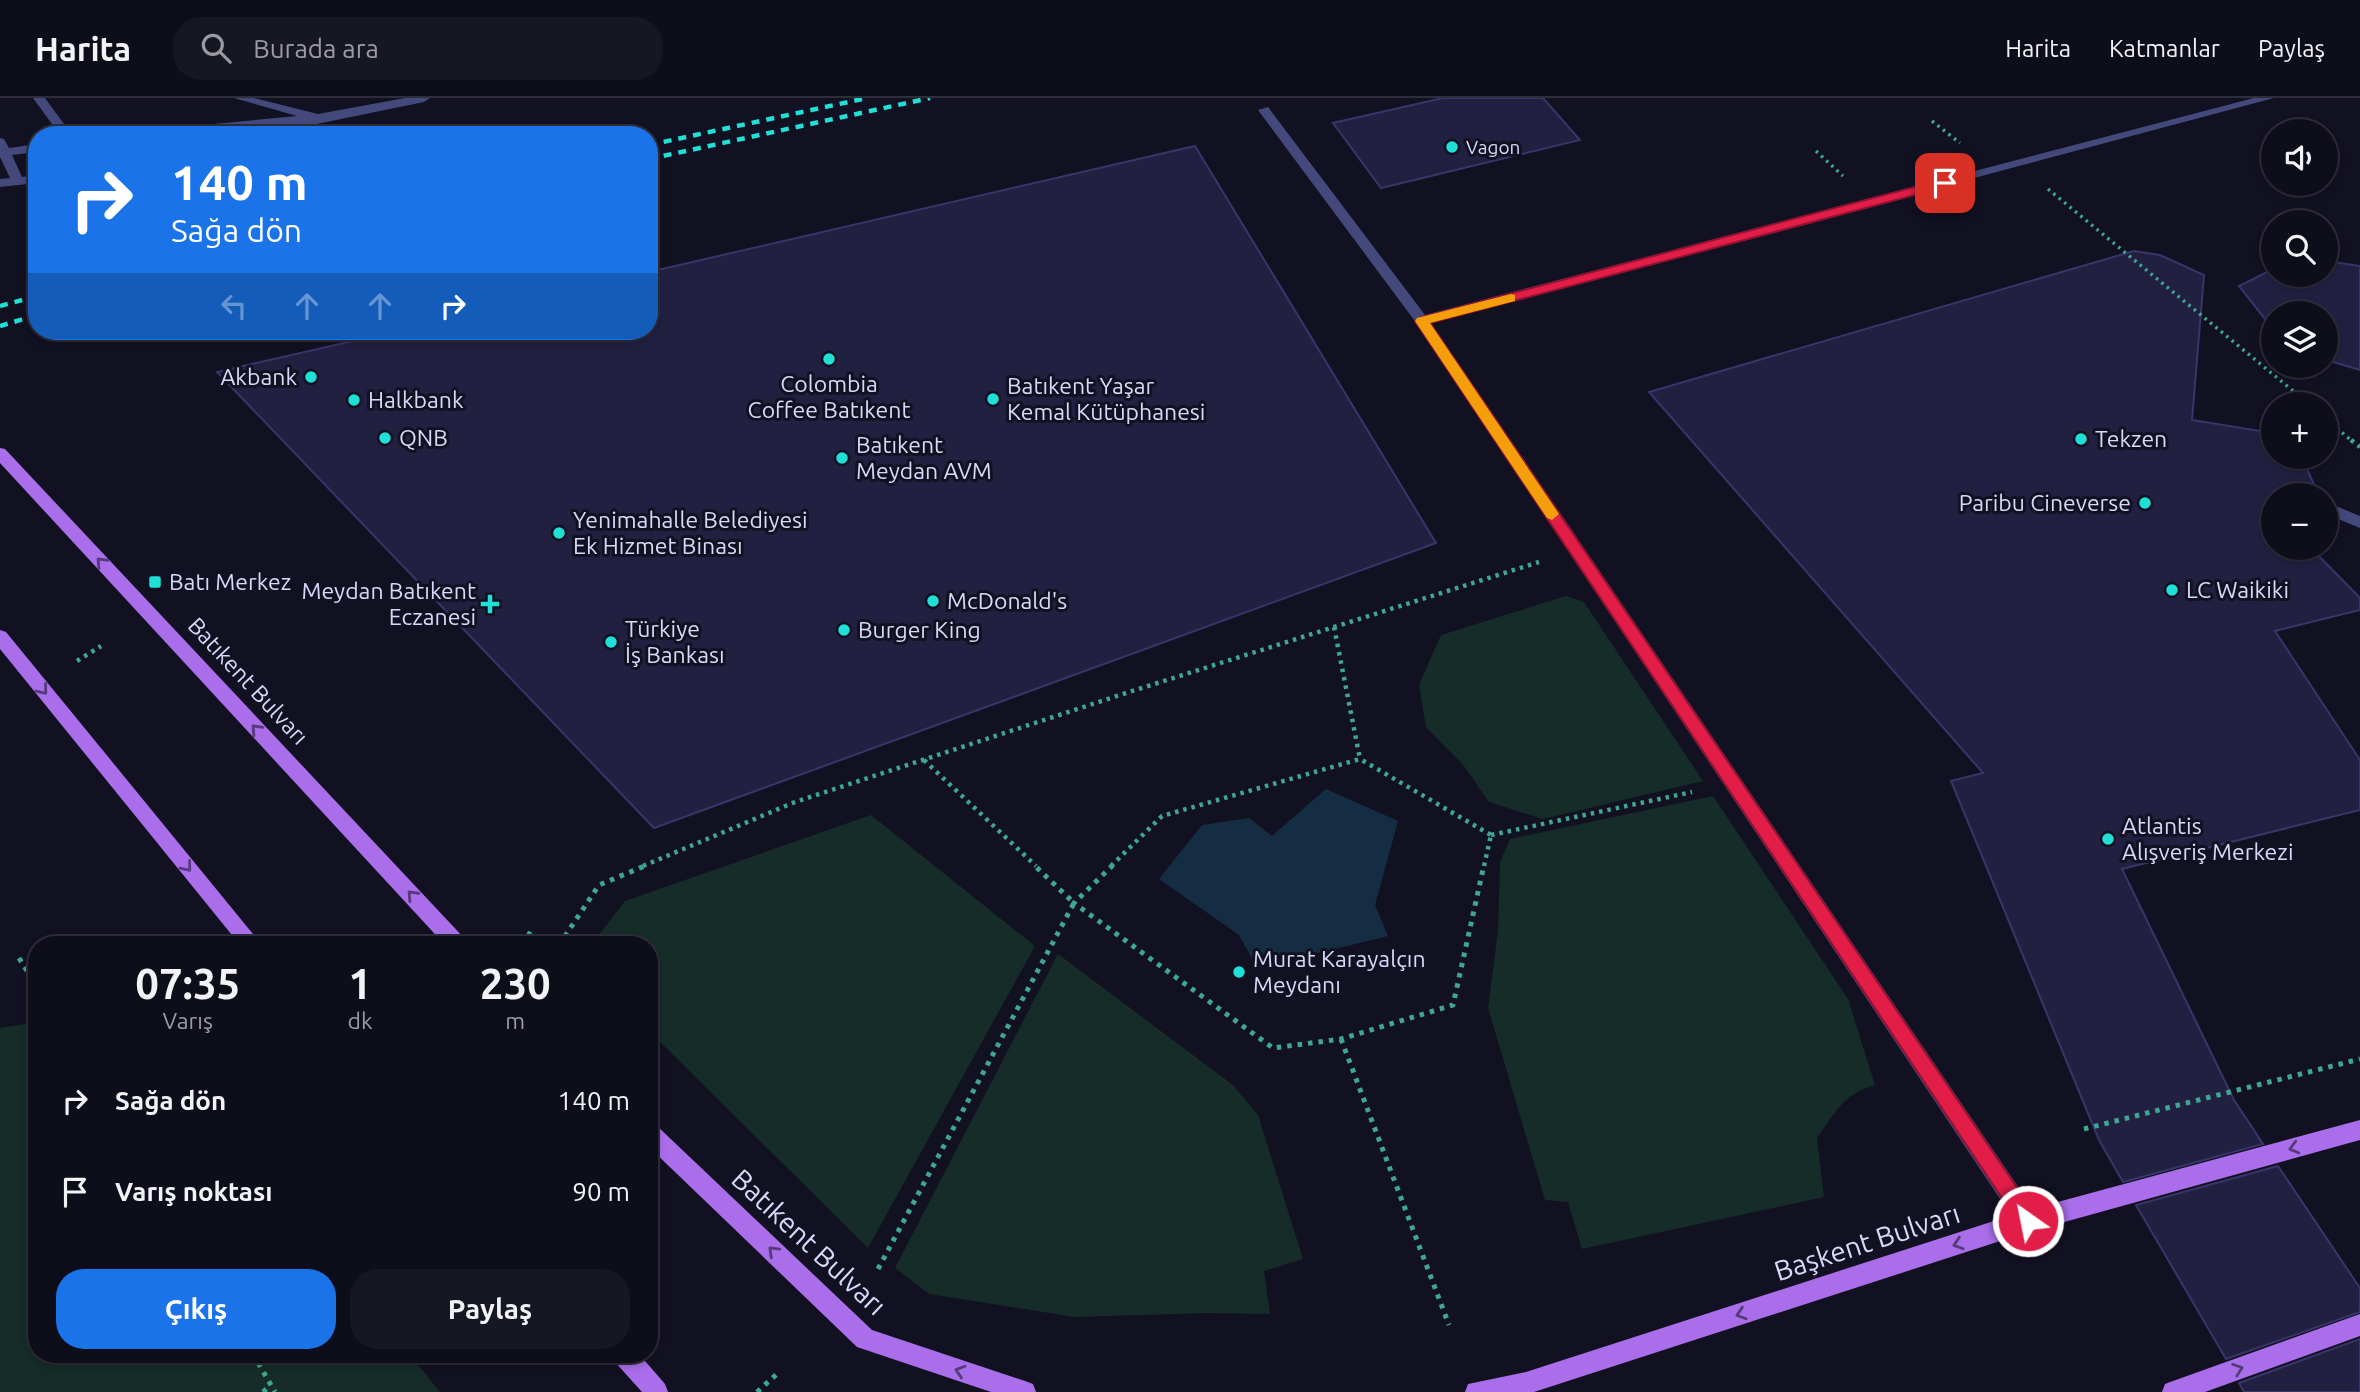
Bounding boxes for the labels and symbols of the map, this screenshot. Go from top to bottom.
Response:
place label: Vagon [1466,136,1520,158]
marker: Vagon [1444,139,1460,155]
pin [1915,153,1975,213]
marker: Colombia Coffee Batıkent [821,351,837,367]
place label: Akbank [220,364,297,389]
marker: Akbank [303,369,319,385]
place label: Colombia Coffee Batıkent [748,371,910,422]
place label: Batıkent Yaşar Kemal Kütüphanesi [1007,373,1205,424]
place label: Halkbank [368,387,464,412]
marker: Batıkent Yaşar Kemal Kütüphanesi [985,391,1001,407]
marker: Halkbank [346,392,362,408]
place label: QNB [399,425,448,450]
place label: Tekzen [2095,426,2167,451]
marker: QNB [377,430,393,446]
marker: Tekzen [2073,431,2089,447]
place label: Batıkent Meydan AVM [856,432,992,483]
marker: Batıkent Meydan AVM [834,450,850,466]
place label: Paribu Cineverse [1959,490,2131,515]
marker: Paribu Cineverse [2137,495,2153,511]
place label: Yenimahalle Belediyesi Ek Hizmet Binası [573,507,808,558]
marker: Yenimahalle Belediyesi Ek Hizmet Binası [551,525,567,541]
one-way arrow [97,557,110,570]
place label: Batı Merkez [169,569,291,594]
marker: Batı Merkez [147,574,163,590]
place label: LC Waikiki [2186,577,2289,602]
place label: Meydan Batıkent Eczanesi [301,578,476,629]
marker: LC Waikiki [2164,582,2180,598]
place label: McDonald's [947,588,1067,613]
marker: McDonald's [925,593,941,609]
marker: Meydan Batıkent Eczanesi [482,596,498,612]
street label: Batıkent Bulvarı [183,612,313,749]
place label: Türkiye İş Bankası [625,616,725,667]
place label: Burger King [858,617,981,642]
marker: Burger King [836,622,852,638]
marker: Türkiye İş Bankası [603,634,619,650]
one-way arrow [35,682,47,695]
one-way arrow [252,724,265,737]
place label: Atlantis Alışveriş Merkezi [2122,813,2293,864]
marker: Atlantis Alışveriş Merkezi [2100,831,2116,847]
one-way arrow [178,859,191,871]
one-way arrow [407,890,420,903]
place label: Murat Karayalçın Meydanı [1253,946,1426,997]
marker: Murat Karayalçın Meydanı [1231,964,1247,980]
one-way arrow [2288,1140,2300,1155]
street label: Batıkent Bulvarı [726,1162,893,1321]
position arrow [1991,1184,2065,1258]
street label: Başkent Bulvarı [1770,1197,1964,1286]
one-way arrow [1952,1236,1964,1250]
one-way arrow [768,1246,781,1259]
one-way arrow [1735,1306,1748,1320]
one-way arrow [2231,1363,2243,1377]
one-way arrow [954,1364,966,1379]

